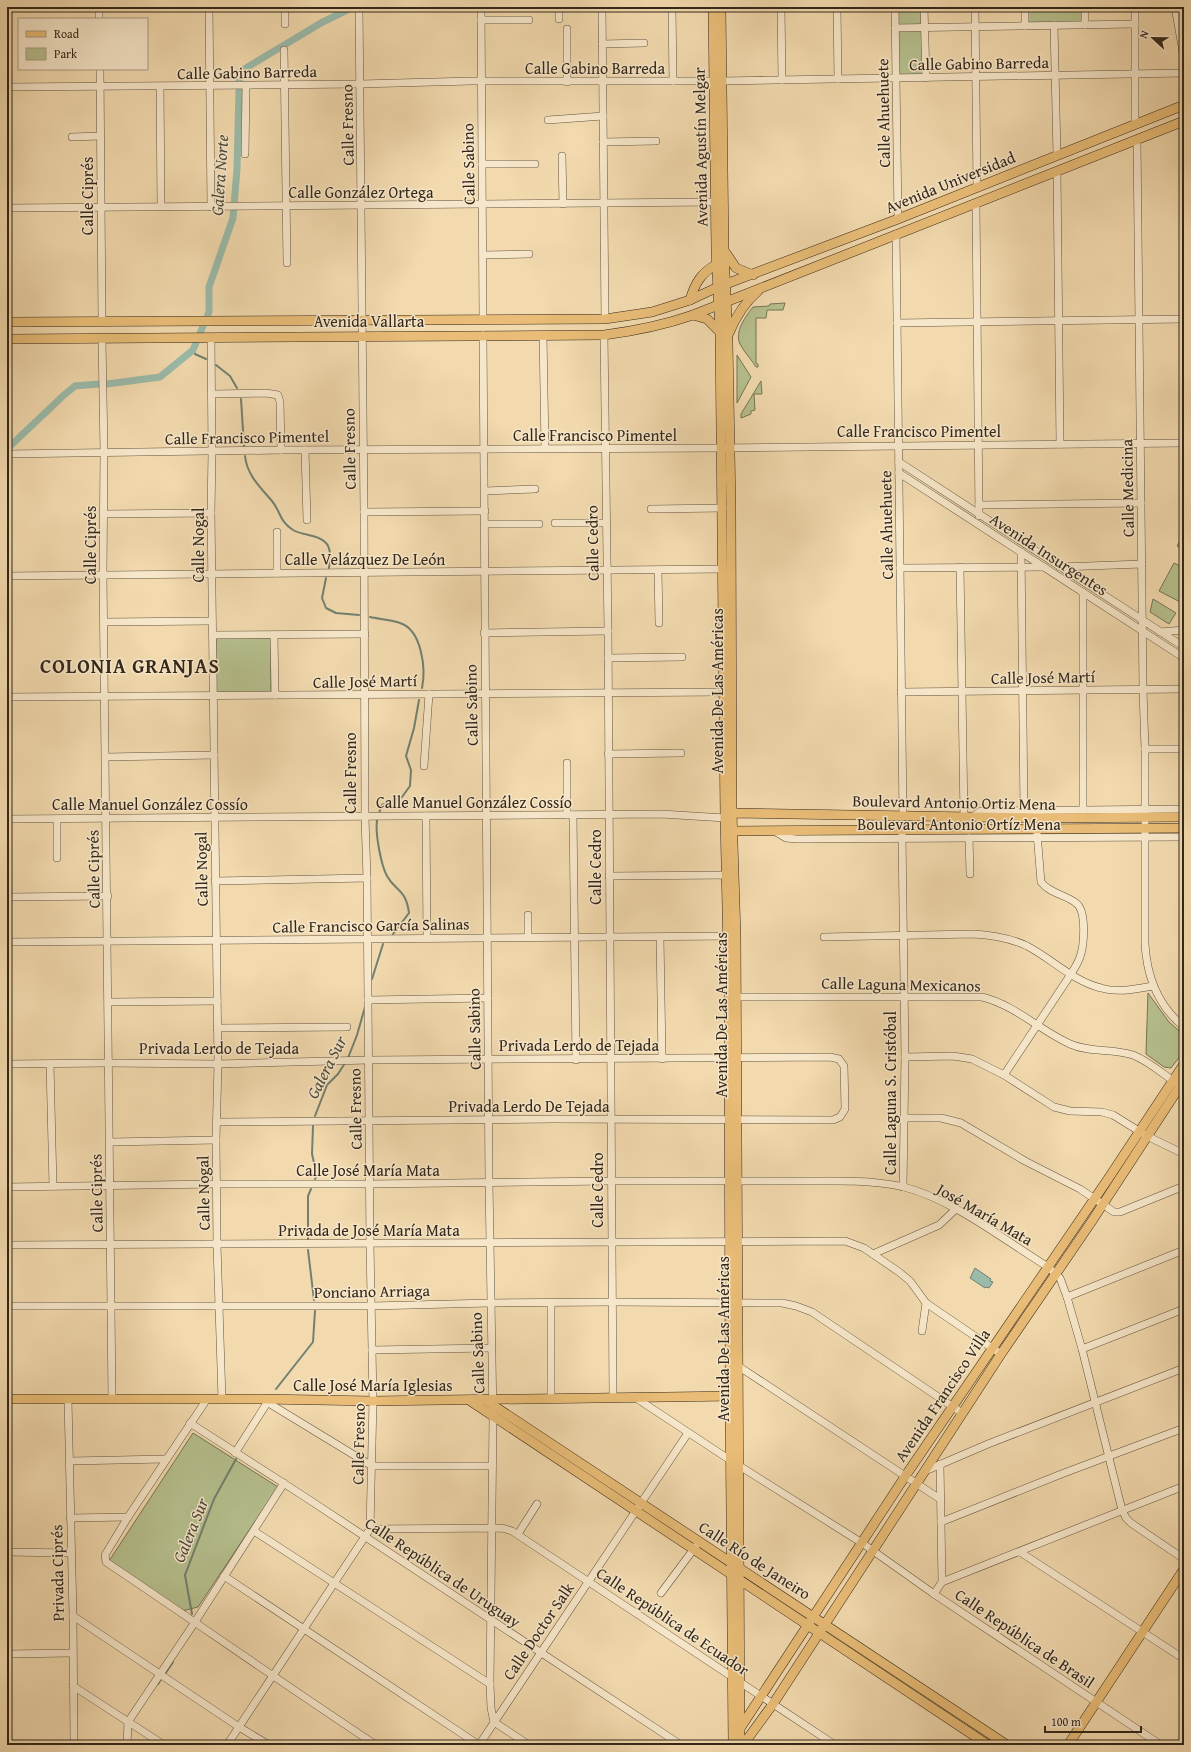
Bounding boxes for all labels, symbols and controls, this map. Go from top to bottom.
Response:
legend [18,18,148,70]
north arrow [1133,18,1173,58]
text: Road [54,25,80,42]
text: N [1135,27,1153,41]
text: Park [54,45,78,62]
street label: Calle Gabino Barreda [909,50,1050,76]
street label: Calle Gabino Barreda [525,56,665,80]
street label: Calle Ahuehuete [870,58,896,168]
street label: Calle Gabino Barreda [177,59,318,85]
street label: Avenida Agustín Melgar [687,67,713,227]
street label: Calle Fresno [334,84,360,166]
street label: Calle Sabino [455,123,481,205]
water label: Galera Norte [204,133,234,216]
street label: Avenida Universidad [881,145,1019,219]
street label: Calle Ciprés [75,157,99,235]
street label: Calle González Ortega [289,180,434,204]
street label: Avenida Vallarta [314,309,425,333]
street label: Calle Fresno [336,408,362,490]
street label: Calle Francisco Pimentel [837,419,1002,443]
street label: Calle Francisco Pimentel [513,423,678,447]
street label: Calle Francisco Pimentel [165,424,330,450]
street label: Calle Medicina [1114,438,1140,537]
street label: Calle Ahuehuete [873,470,899,580]
street label: Calle Cedro [579,505,605,581]
street label: Calle Ciprés [78,506,102,584]
street label: Calle Nogal [186,507,210,582]
street label: Avenida Insurgentes [985,507,1113,601]
street label: Calle Velázquez De León [285,547,445,571]
street label: Avenida De Las Américas [705,608,729,774]
district label: COLONIA GRANJAS [40,651,220,680]
street label: Calle Sabino [458,664,484,746]
street label: Calle José Martí [991,664,1096,690]
street label: Calle José Martí [313,668,418,694]
street label: Calle Fresno [338,732,362,814]
street label: Boulevard Antonio Ortiz Mena [852,788,1056,816]
street label: Calle Manuel González Cossío [376,790,572,814]
street label: Calle Manuel González Cossío [52,792,248,816]
street label: Boulevard Antonio Ortíz Mena [857,812,1061,836]
street label: Calle Cedro [583,829,607,905]
street label: Calle Ciprés [80,830,106,908]
street label: Calle Nogal [188,831,214,907]
street label: Calle Francisco García Salinas [272,911,470,939]
street label: Avenida De Las Américas [709,932,733,1098]
street label: Calle Laguna Mexicanos [821,971,981,997]
street label: Calle Sabino [461,988,487,1070]
street label: Calle Laguna S. Cristóbal [878,1011,902,1175]
water label: Galera Sur [300,1031,353,1103]
street label: Privada Lerdo de Tejada [499,1033,659,1057]
street label: Privada Lerdo de Tejada [139,1036,299,1060]
street label: Calle Fresno [342,1068,368,1150]
street label: Privada Lerdo De Tejada [448,1094,610,1118]
street label: Calle Cedro [585,1152,609,1228]
street label: Calle Ciprés [83,1154,109,1232]
street label: Calle Nogal [190,1155,216,1231]
street label: Calle José María Mata [296,1158,440,1182]
street label: José María Mata [931,1176,1038,1251]
street label: Privada de José María Mata [278,1218,460,1242]
street label: Avenida De Las Américas [711,1256,735,1422]
street label: Ponciano Arriaga [314,1278,431,1304]
street label: Calle Sabino [464,1312,490,1394]
street label: Avenida Francisco Villa [888,1323,996,1466]
street label: Calle José María Iglesias [293,1373,453,1397]
street label: Calle Fresno [345,1403,371,1485]
water label: Galera Sur [166,1493,215,1566]
street label: Calle República de Uruguay [360,1511,526,1633]
street label: Calle Río de Janeiro [694,1515,816,1605]
street label: Privada Ciprés [44,1524,70,1622]
street label: Calle República de Ecuador [592,1561,755,1682]
street label: Calle Doctor Salk [496,1577,580,1685]
street label: Calle República de Brasil [950,1582,1100,1694]
scale bar [1045,1708,1141,1734]
text: 100 m [1051,1713,1081,1730]

